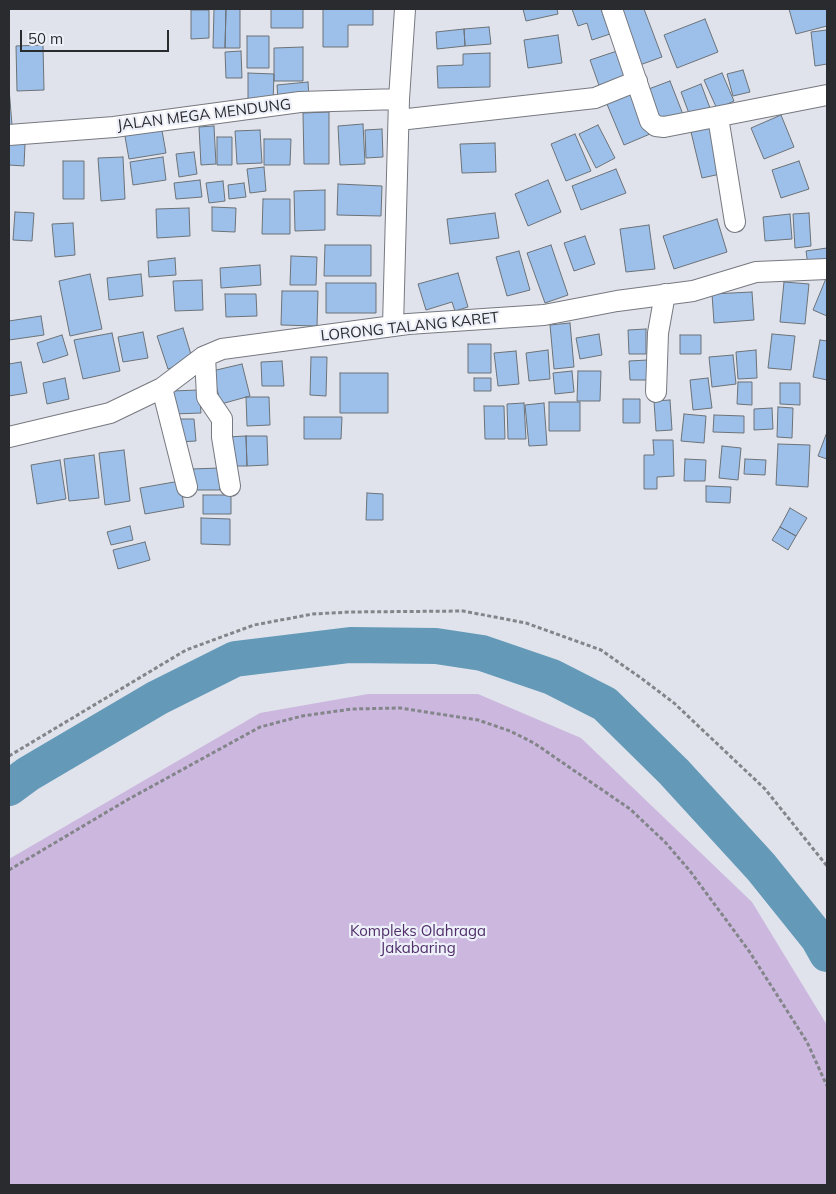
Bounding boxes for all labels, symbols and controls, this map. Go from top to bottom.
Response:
scale bar [22,20,171,52]
text: 50 m [28,29,63,48]
street label: JALAN MEGA MENDUNG [116,95,292,135]
street label: LORONG TALANG KARET [320,309,500,345]
park label: Kompleks Olahraga Jakabaring [350,922,486,957]

